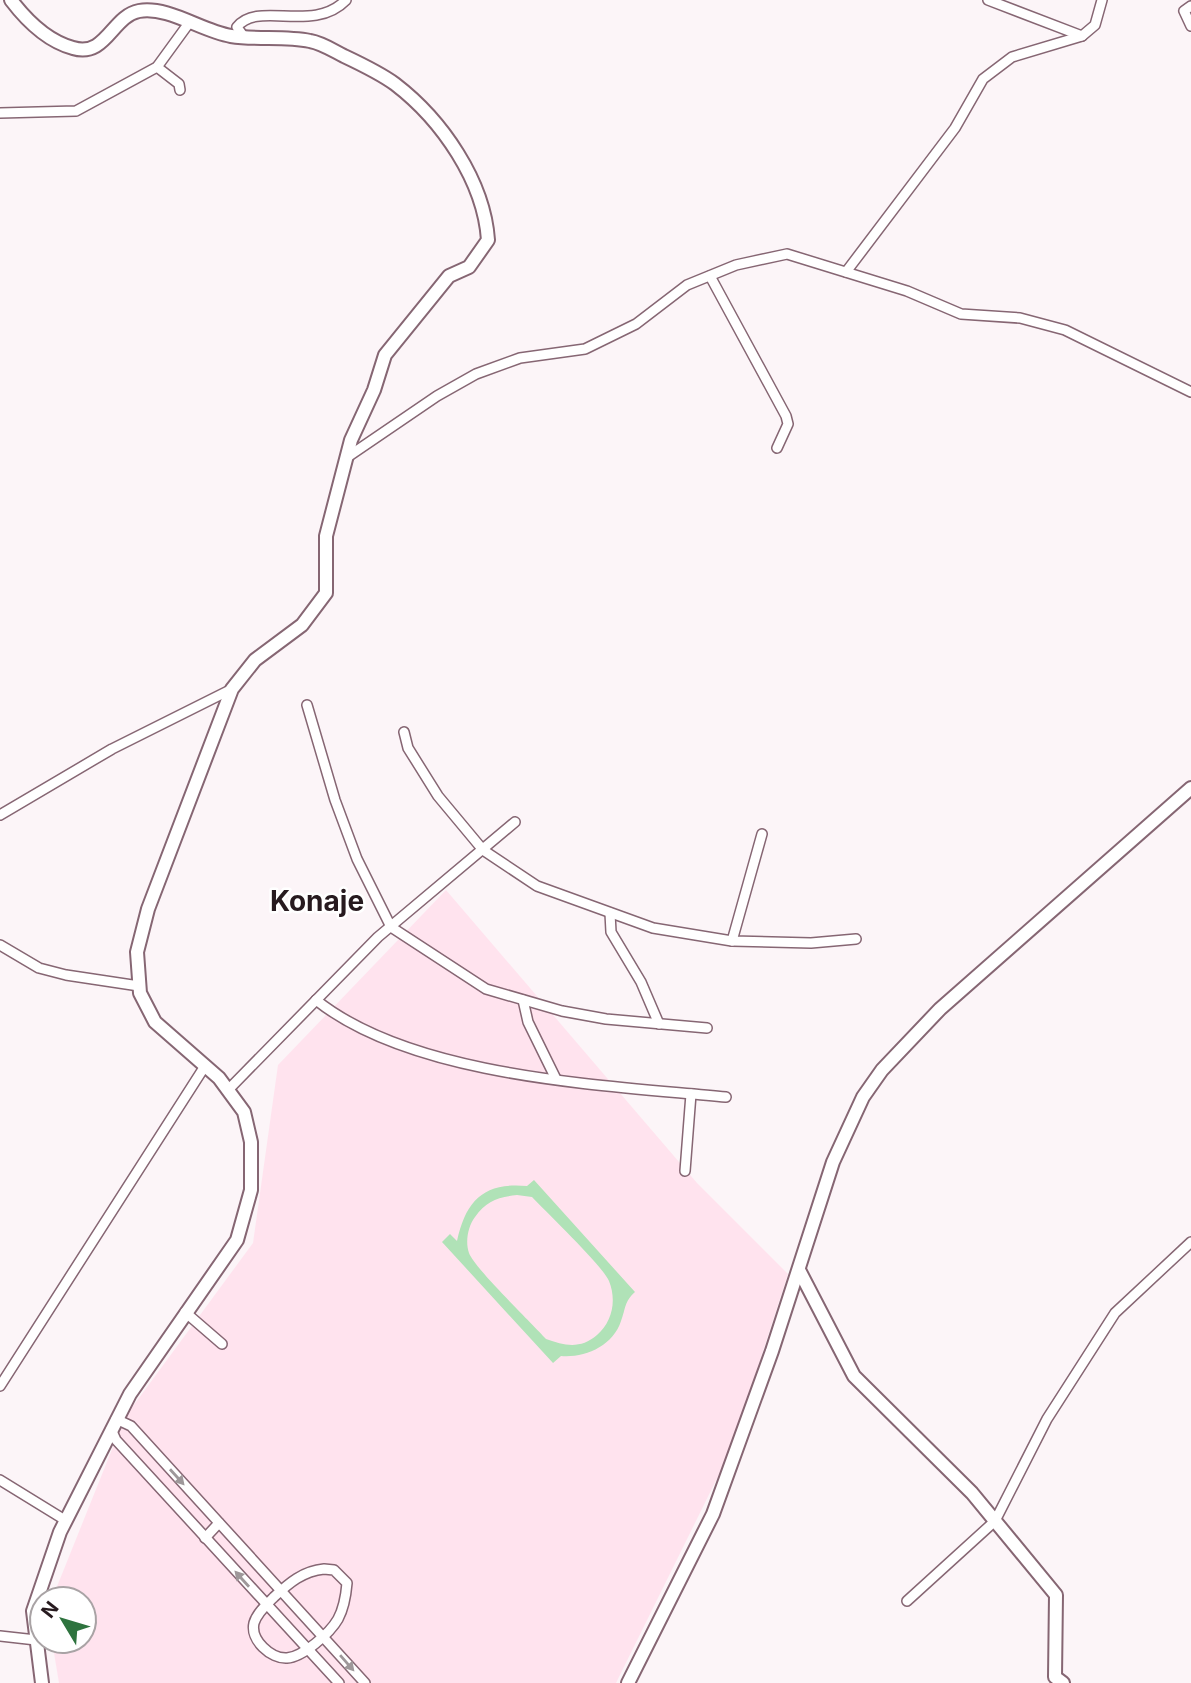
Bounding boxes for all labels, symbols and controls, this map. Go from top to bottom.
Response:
district label: Konaje [270,884,364,918]
one-way arrow [169,1468,185,1486]
one-way arrow [234,1570,250,1588]
north arrow [28,1585,98,1655]
text: N [36,1597,64,1623]
one-way arrow [339,1654,354,1671]

